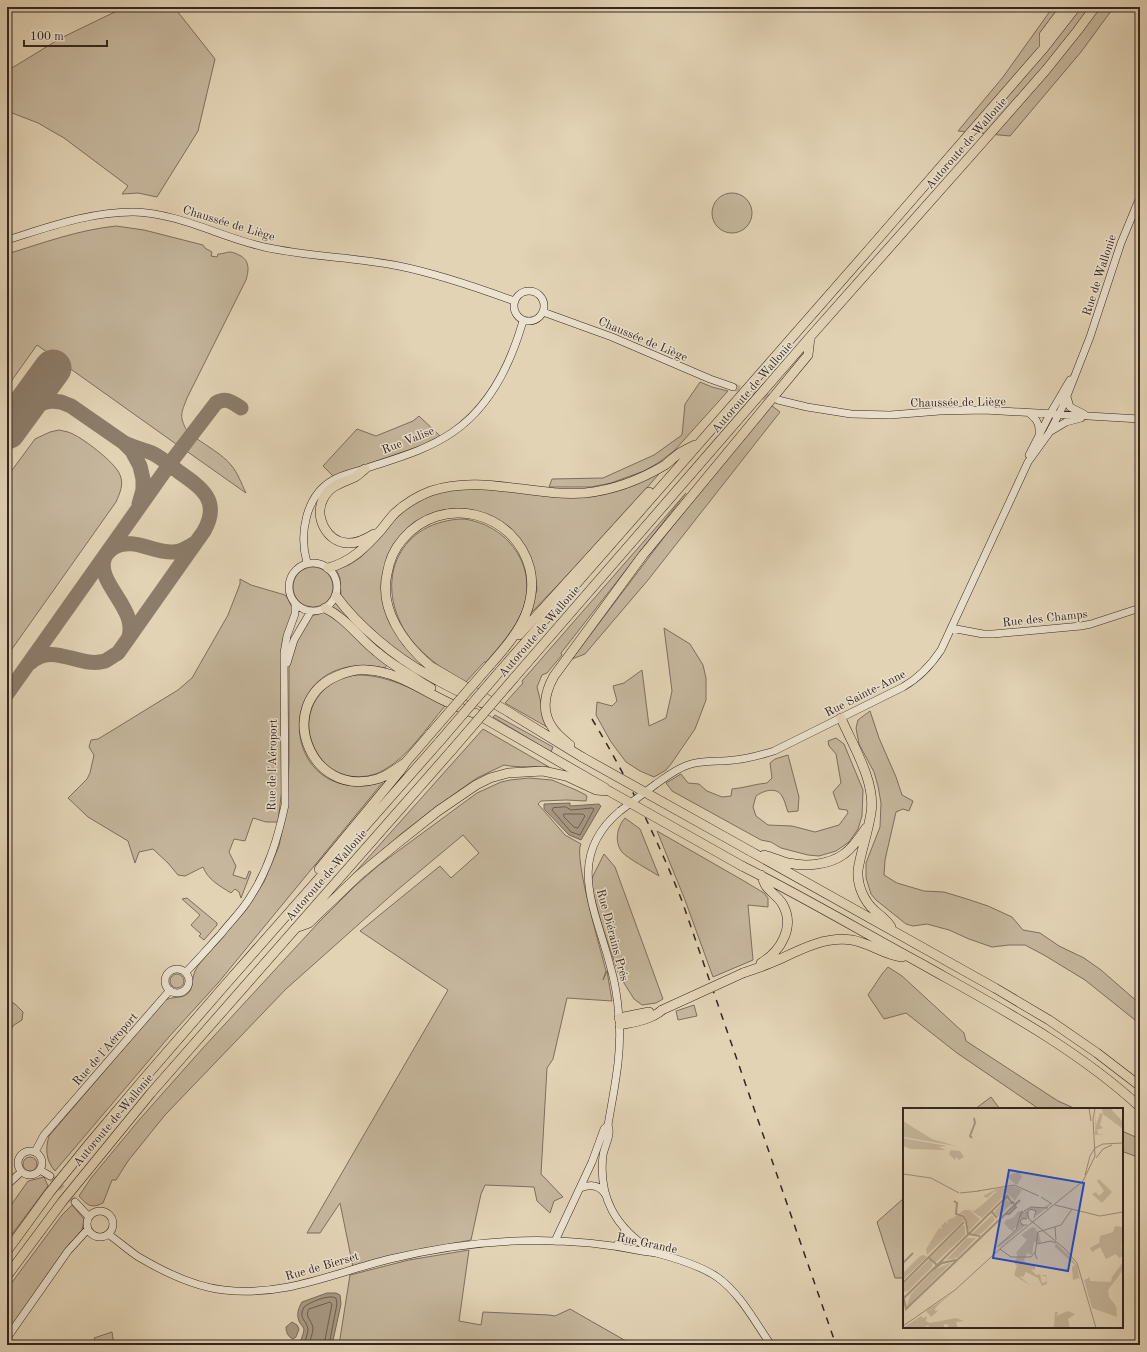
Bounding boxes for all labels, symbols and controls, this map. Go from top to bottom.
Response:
scale bar [24,22,107,48]
text: 100 m [30,31,64,43]
street label: Autoroute de Wallonie [924,95,1010,192]
street label: Chaussée de Liège [181,204,277,244]
street label: Rue de Wallonie [1081,233,1119,317]
street label: Chaussée de Liège [596,316,689,364]
street label: Autoroute de Wallonie [710,339,796,436]
street label: Chaussée de Liège [910,396,1006,410]
street label: Rue Valise [380,425,437,457]
street label: Autoroute de Wallonie [497,583,583,680]
street label: Rue des Champs [1002,609,1088,629]
street label: Rue Sainte-Anne [823,668,908,719]
street label: Rue de l'Aéroport [266,719,280,811]
street label: Autoroute de Wallonie [284,827,370,924]
street label: Rue Diérains Prés [594,888,630,983]
street label: Rue de l'Aéroport [71,1011,140,1088]
street label: Autoroute de Wallonie [72,1072,156,1169]
inset map [903,1108,1123,1328]
street label: Rue Grande [615,1232,679,1256]
street label: Rue de Bierset [284,1251,360,1283]

